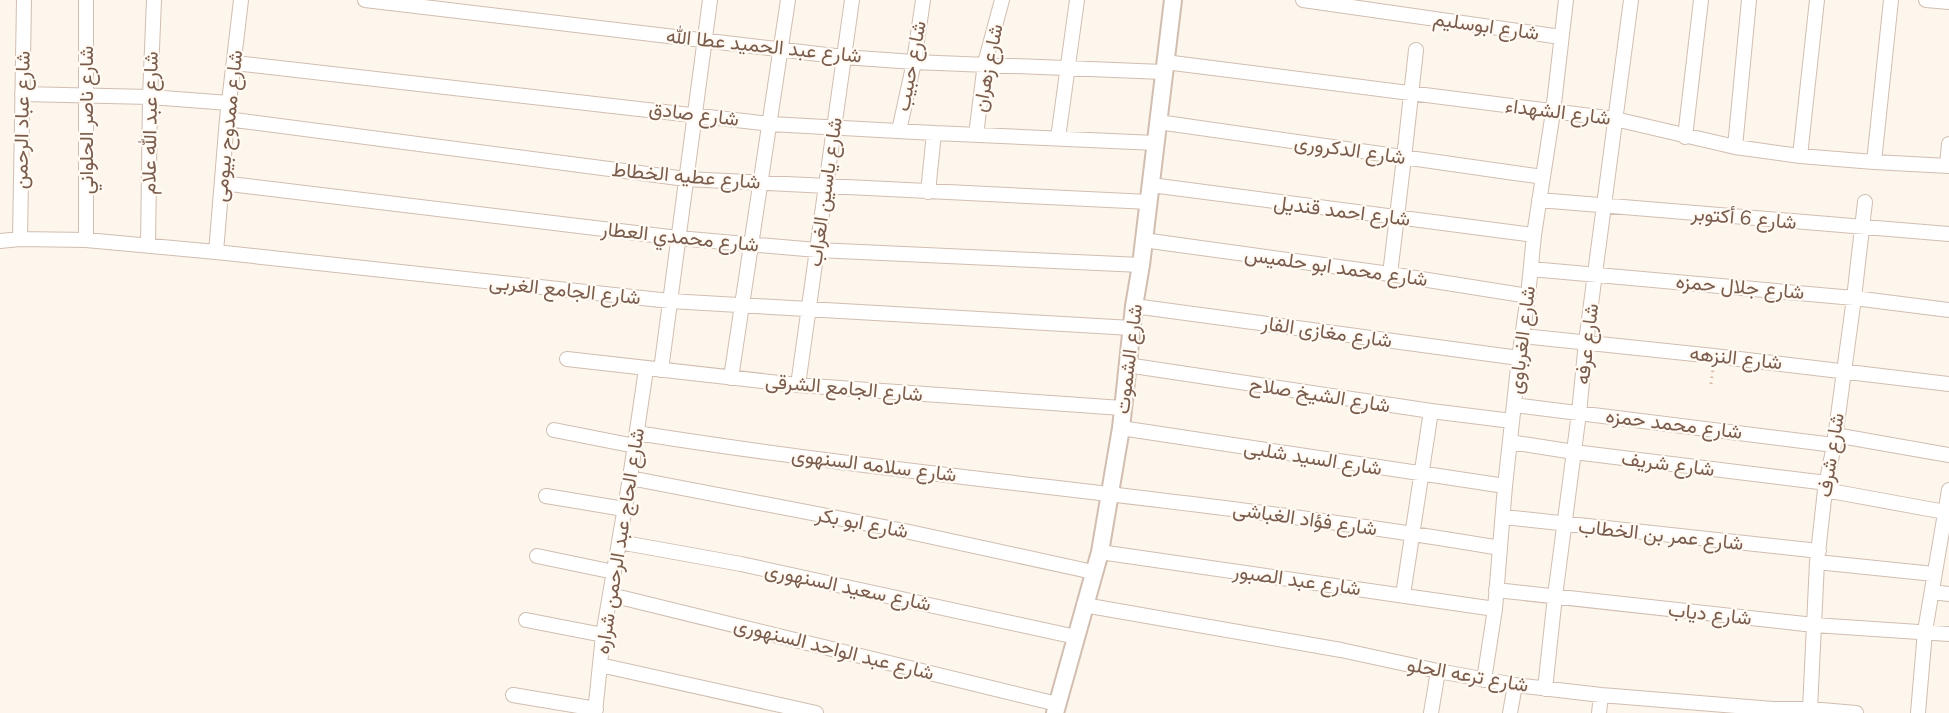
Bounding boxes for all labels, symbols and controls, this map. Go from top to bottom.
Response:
street label: شارع ابوسليم [1431,5,1541,47]
street label: شارع حبيب [889,18,933,114]
street label: شارع عبد الحميد عطا الله [665,22,863,70]
street label: شارع زهران [966,22,1010,114]
street label: شارع ناصر الحلواني [73,46,103,194]
street label: شارع ممدوح بيومى [207,49,249,203]
street label: شارع عباد الرحمن [7,51,37,189]
street label: شارع عبد الله علام [135,51,165,195]
street label: شارع الشهداء [1504,92,1612,132]
street label: شارع صادق [647,95,741,133]
street label: شارع ياسين الغراب [801,116,849,268]
street label: شارع الدكرورى [1293,129,1407,171]
street label: شارع عطيه الخطاط [610,156,762,196]
street label: شارع احمد قنديل [1272,189,1412,233]
street label: شارع 6 أكتوبر [1689,200,1798,236]
street label: شارع محمدي العطار [598,215,760,262]
street label: شارع محمد ابو حلميس [1243,241,1429,293]
street label: شارع جلال حمزه [1675,268,1805,306]
street label: شارع الجامع الغربى [488,269,642,311]
street label: شارع الغرباوى [1502,284,1542,396]
street label: شارع عرفه [1569,302,1605,386]
street label: شارع الشموت [1109,303,1149,415]
street label: شارع مغازى الفار [1259,309,1394,355]
street label: شارع النزهه [1688,340,1784,376]
street label: شارع الجامع الشرقى [764,368,924,408]
street label: شارع الشيخ صلاح [1248,371,1392,419]
street label: شارع محمد حمزه [1604,402,1744,446]
street label: شارع شرف [1811,411,1851,499]
street label: شارع الحاج عبد الرحمن شراره [589,426,651,656]
street label: شارع السيد شلبى [1242,434,1384,482]
street label: شارع سلامه السنهوى [790,441,958,489]
street label: شارع شريف [1620,445,1716,483]
street label: شارع فؤاد الغباشى [1231,496,1379,542]
street label: شارع ابو بكر [812,501,911,545]
street label: شارع عمر بن الخطاب [1577,513,1745,557]
street label: شارع سعيد السنهورى [762,556,934,618]
street label: شارع عبد الصبور [1230,558,1363,602]
street label: شارع دياب [1667,596,1753,632]
street label: شارع عبد الواحد السنهورى [731,611,937,687]
street label: شارع ترعه الحلو [1405,651,1531,699]

